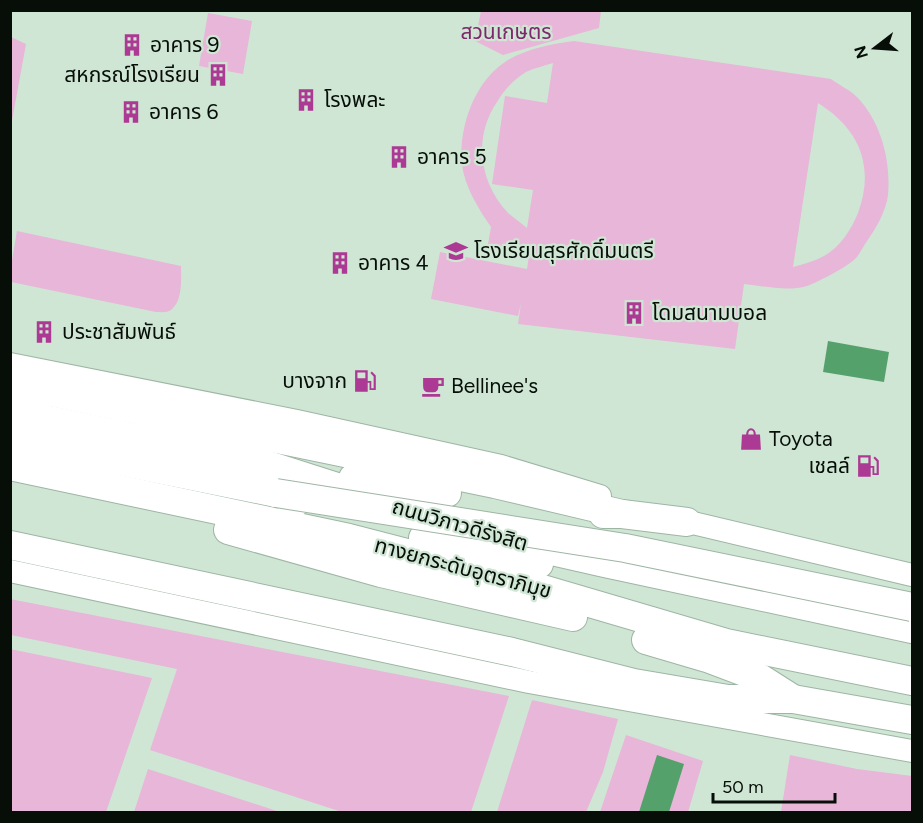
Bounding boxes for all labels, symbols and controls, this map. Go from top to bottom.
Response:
north arrow [845,18,905,78]
park label: สวนเกษตร [460,19,552,44]
building icon: อาคาร 9 [119,32,145,58]
place label: อาคาร 9 [150,32,219,57]
text: N [850,44,872,61]
place label: สหกรณ์โรงเรียน [64,62,200,87]
building icon: สหกรณ์โรงเรียน [205,62,231,88]
building icon: โรงพละ [293,87,319,113]
place label: โรงพละ [324,87,385,112]
building icon: อาคาร 6 [118,99,144,125]
place label: อาคาร 6 [149,99,218,124]
building icon: อาคาร 5 [386,144,412,170]
place label: อาคาร 5 [417,144,487,169]
school or university icon: โรงเรียนสุรศักดิ์มนตรี [443,238,469,264]
place label: โรงเรียนสุรศักดิ์มนตรี [474,238,654,264]
building icon: อาคาร 4 [327,250,353,276]
place label: อาคาร 4 [358,250,428,275]
building icon: โดมสนามบอล [621,300,647,326]
place label: โดมสนามบอล [652,300,767,325]
building icon: ประชาสัมพันธ์ [31,319,57,345]
place label: ประชาสัมพันธ์ [62,319,176,344]
place label: บางจาก [282,368,347,393]
fuel station icon: บางจาก [352,368,378,394]
cafe icon: Bellinee's [420,373,446,399]
place label: Bellinee's [451,373,538,398]
shop icon: Toyota [738,426,764,452]
place label: Toyota [769,426,833,451]
place label: เชลล์ [809,453,850,478]
fuel station icon: เชลล์ [855,453,881,479]
street label: ถนนวิภาวดีรังสิต [389,493,531,556]
street label: ทางยกระดับอุตราภิมุข [372,532,554,604]
scale bar [713,766,834,804]
text: 50 m [722,776,764,798]

